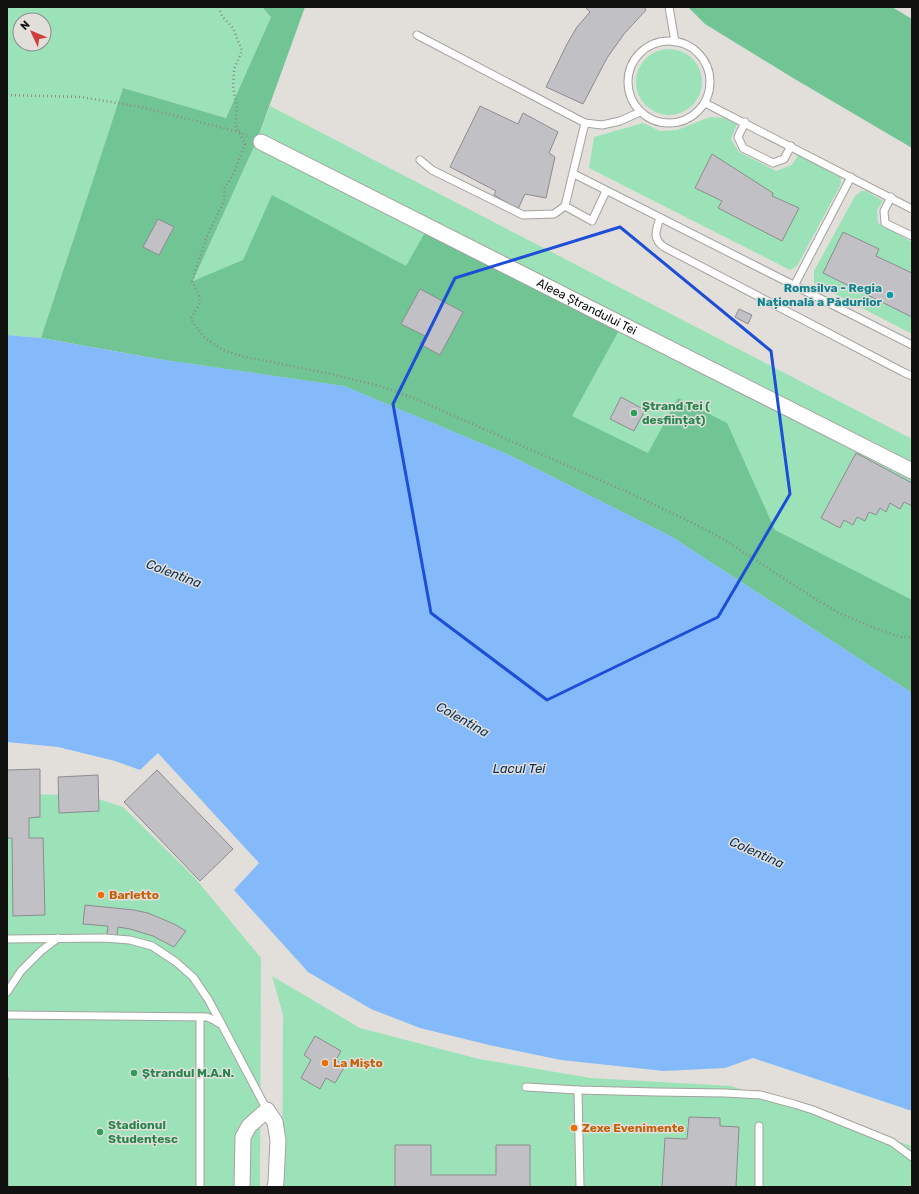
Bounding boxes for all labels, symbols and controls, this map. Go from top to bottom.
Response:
north arrow [12,12,52,52]
text: N [18,18,33,33]
street label: Aleea Ștrandului Tei [534,276,639,338]
place label: Romsilva - Regia Națională a Pădurilor [757,281,883,309]
marker: Romsilva - Regia Națională a Pădurilor [885,290,895,300]
place label: Ștrand Tei ( desființat) [642,399,710,427]
marker: Ștrand Tei ( desființat) [629,408,639,418]
water label: Colentina [144,556,204,591]
water label: Colentina [434,699,492,740]
water label: Lacul Tei [493,761,546,776]
water label: Colentina [727,834,787,871]
place label: Barletto [109,888,159,902]
marker: Barletto [96,890,106,900]
place label: La Mișto [333,1056,383,1070]
marker: La Mișto [320,1058,330,1068]
place label: Ștrandul M.A.N. [142,1066,234,1080]
marker: Ștrandul M.A.N. [129,1068,139,1078]
place label: Stadionul Studențesc [108,1118,178,1146]
place label: Zexe Evenimente [582,1121,684,1135]
marker: Zexe Evenimente [569,1123,579,1133]
marker: Stadionul Studențesc [95,1127,105,1137]

